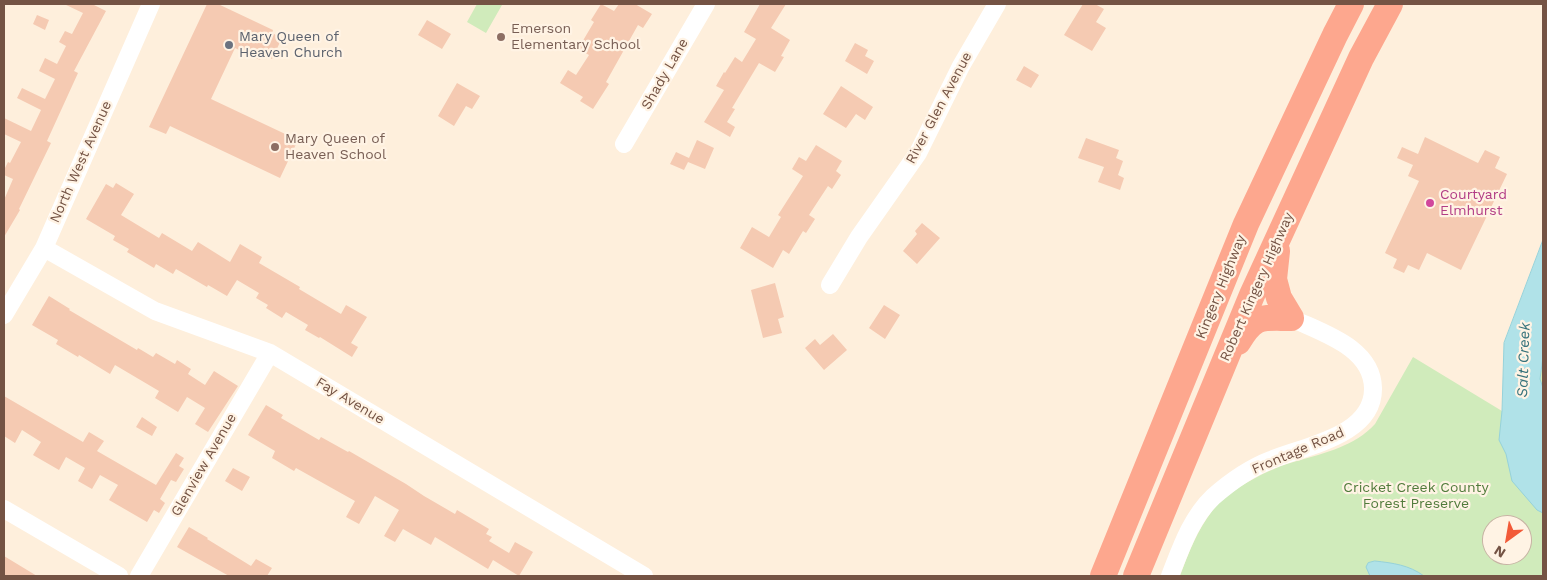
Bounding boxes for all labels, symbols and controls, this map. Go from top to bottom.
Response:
place label: Emerson Elementary School [511,21,640,54]
place label: Mary Queen of Heaven Church [239,29,343,62]
marker: Emerson Elementary School [495,31,507,43]
street label: Shady Lane [638,35,692,113]
marker: Mary Queen of Heaven Church [223,39,235,51]
street label: River Glen Avenue [902,49,976,167]
street label: North West Avenue [47,98,115,226]
place label: Mary Queen of Heaven School [285,131,386,164]
marker: Mary Queen of Heaven School [269,141,281,153]
place label: Courtyard Elmhurst [1440,187,1507,220]
marker: Courtyard Elmhurst [1424,197,1436,209]
street label: Robert Kingery Highway [1217,210,1297,364]
street label: Kingery Highway [1192,232,1250,342]
water label: Salt Creek [1514,322,1534,398]
street label: Fay Avenue [313,374,387,428]
street label: Glenview Avenue [168,411,240,519]
street label: Frontage Road [1249,424,1347,478]
park label: Cricket Creek County Forest Preserve [1343,480,1489,512]
north arrow [1482,515,1532,565]
text: N [1491,542,1508,561]

